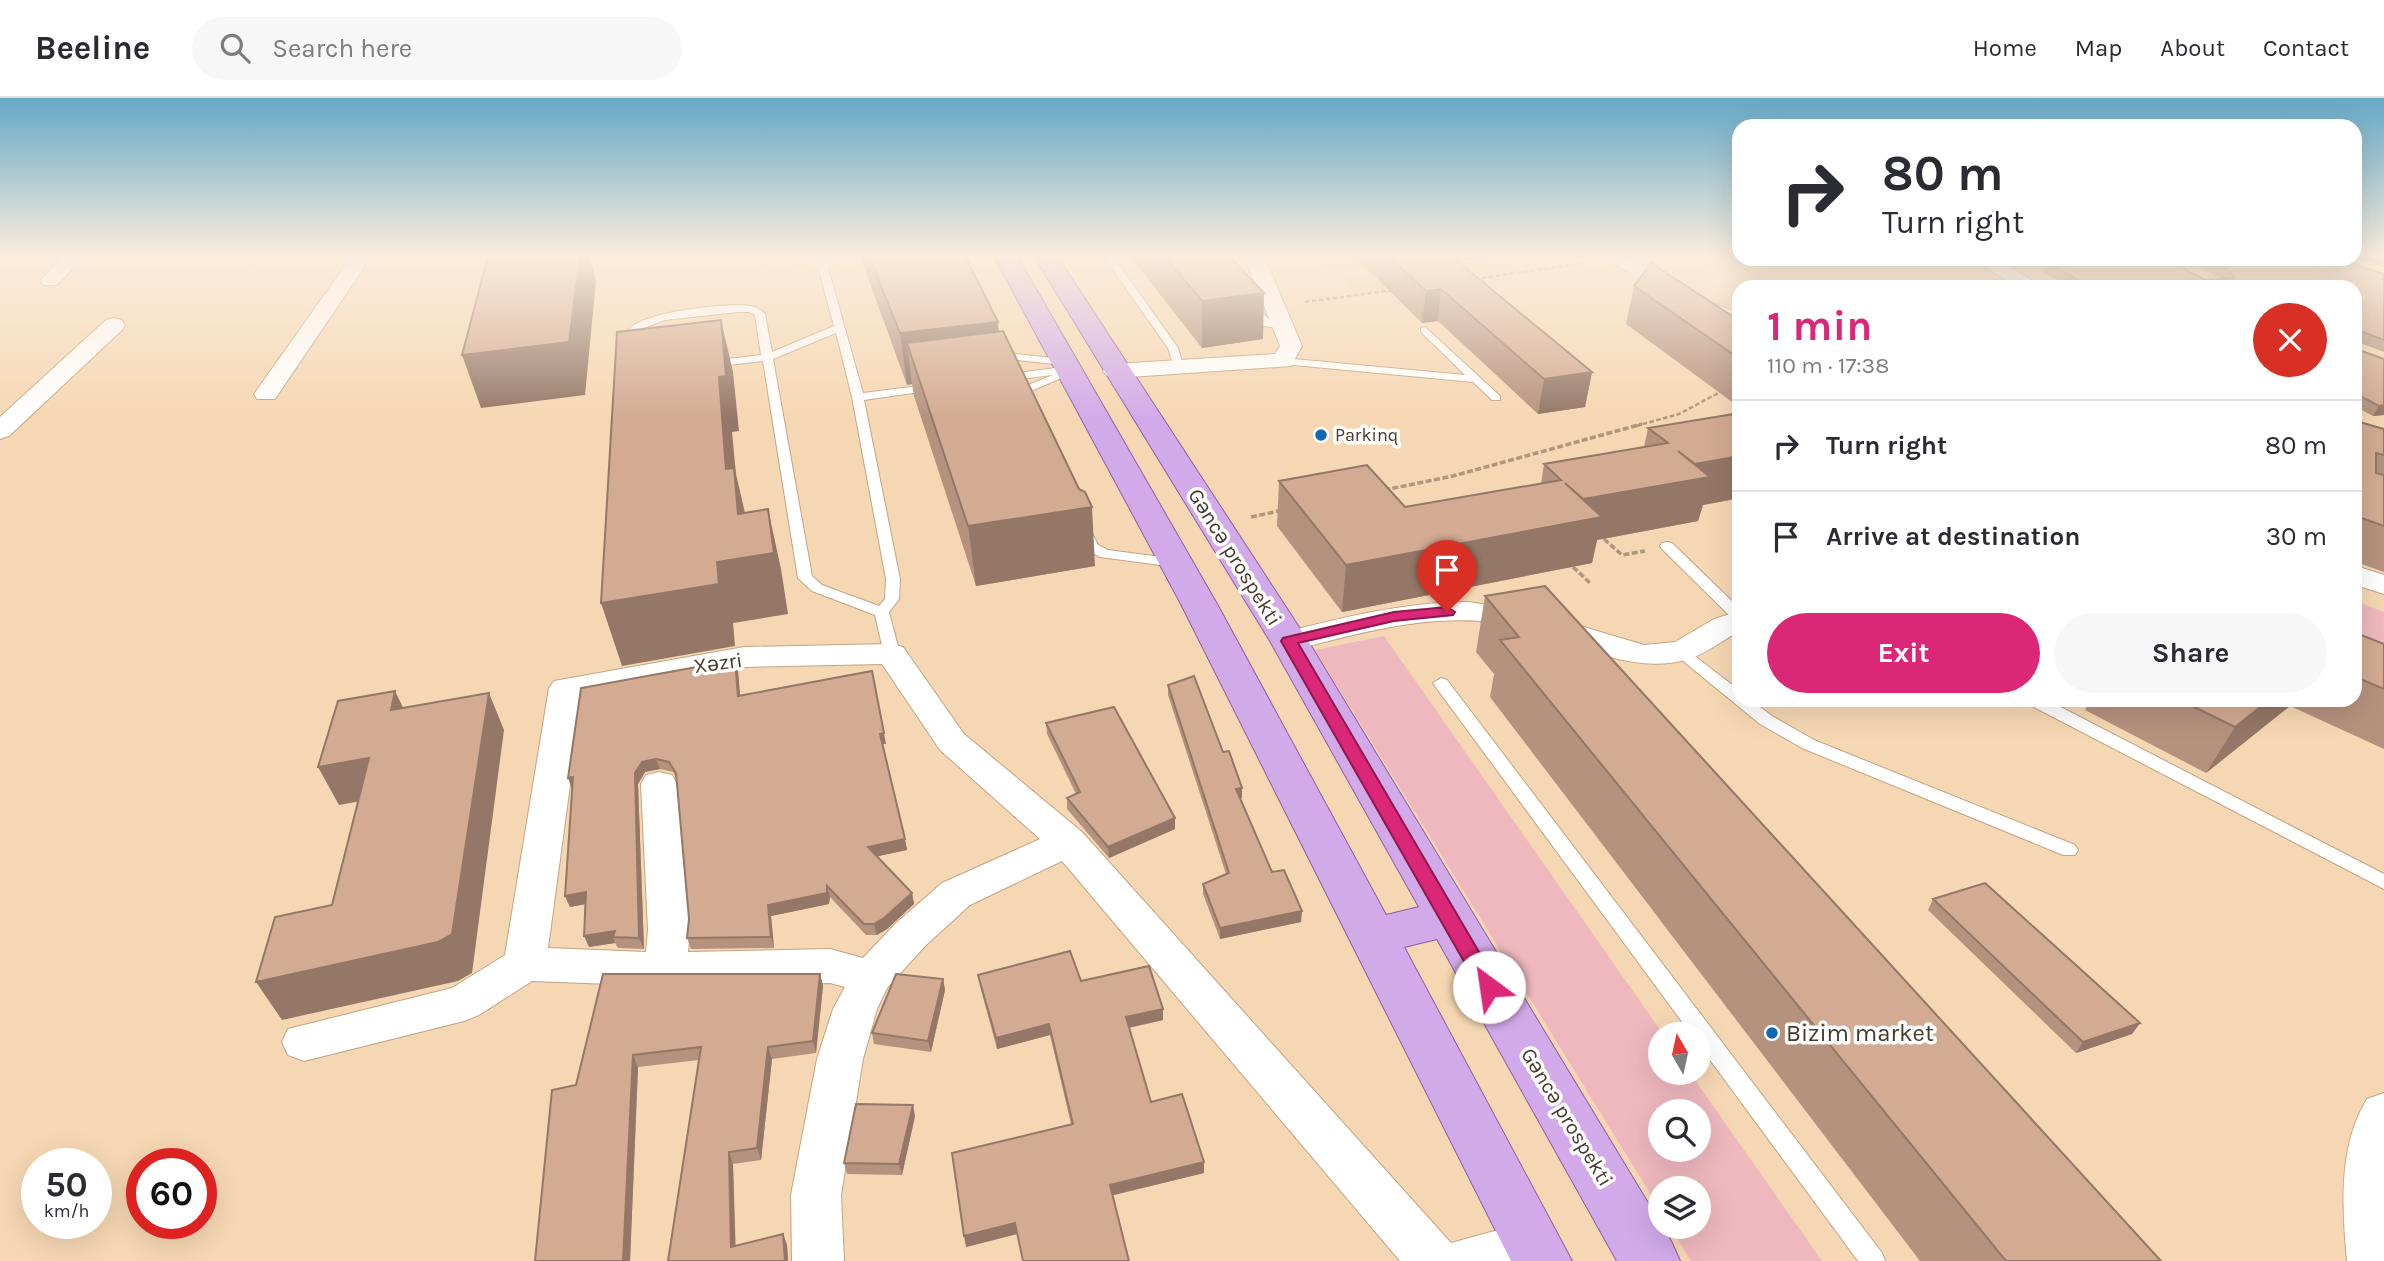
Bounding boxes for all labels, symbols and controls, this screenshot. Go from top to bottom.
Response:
search box [192,17,682,80]
text: Beeline [35,29,150,67]
icon: search [216,29,254,67]
text: Search here [272,33,412,64]
text: Home [1973,34,2037,62]
text: Map [2075,34,2122,62]
text: About [2160,34,2225,62]
text: Contact [2263,34,2349,62]
text: 80 m [1882,145,2004,202]
icon: right [1767,147,1858,238]
text: Turn right [1882,204,2024,241]
text: 1 min [1767,301,1872,351]
button: close [2253,303,2327,377]
text: 110 m · 17:38 [1767,352,1889,379]
place label: Parkinq [1335,424,1398,446]
marker: Parkinq [1313,427,1329,443]
icon: right [1767,427,1805,465]
text: Turn right [1826,430,1947,461]
text: 80 m [2265,430,2327,461]
street label: Gəncə prospekti [1183,484,1287,630]
icon: arrive [1767,518,1805,556]
text: Arrive at destination [1826,521,2080,552]
text: 30 m [2266,521,2327,552]
pin [1417,540,1477,612]
icon: arrive [1428,551,1466,589]
button: Exit [1767,613,2040,693]
button: Share [2054,613,2327,693]
street label: Xəzri [692,648,744,678]
position arrow [1452,950,1526,1024]
place label: Bizim market [1786,1019,1934,1047]
north arrow [1648,1022,1712,1085]
map controls [1648,1022,1711,1239]
marker: Bizim market [1764,1025,1780,1041]
street label: Gəncə prospekti [1516,1044,1618,1190]
button: search [1648,1099,1711,1162]
speed limit sign: 60 [126,1148,217,1239]
text: 50 [45,1164,88,1205]
button: layers [1648,1176,1711,1239]
text: km/h [44,1200,89,1222]

